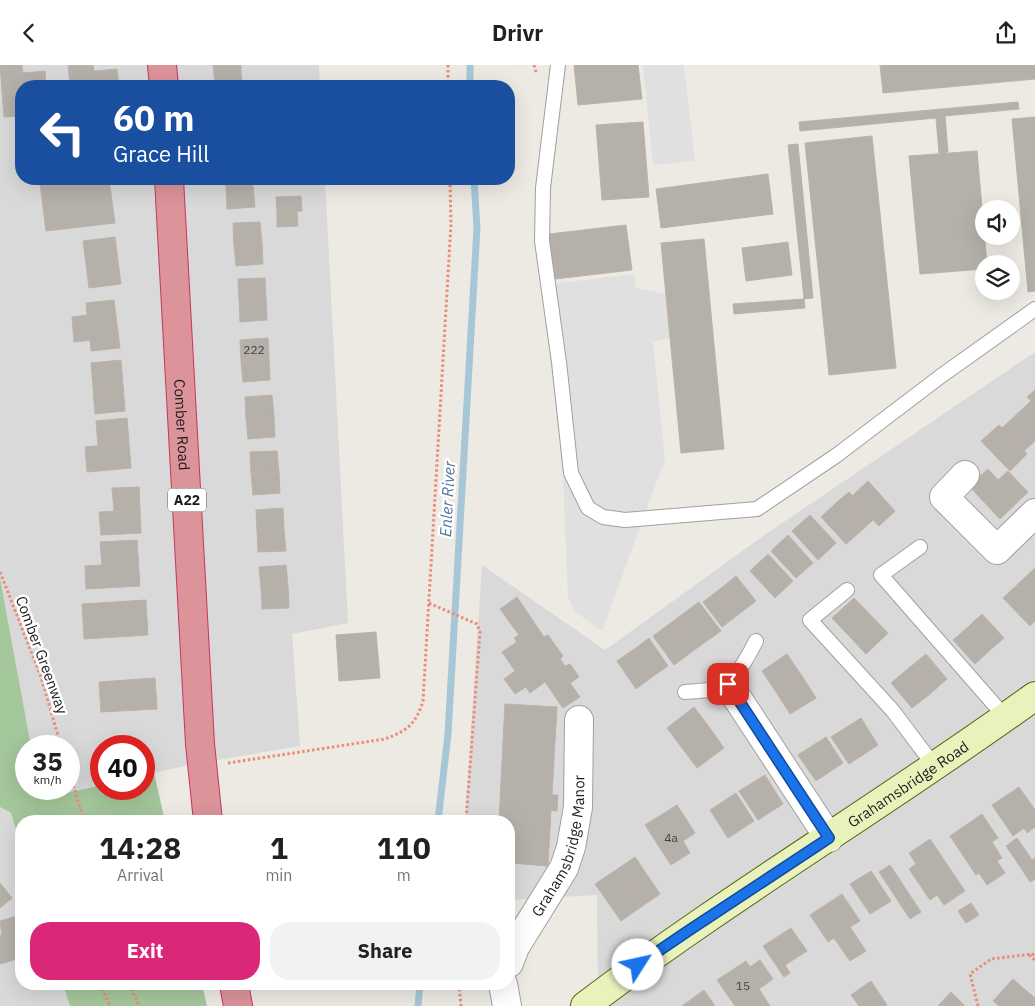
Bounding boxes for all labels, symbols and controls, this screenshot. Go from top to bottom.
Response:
text: Drivr [492,18,543,47]
icon: back [15,19,43,47]
icon: share [992,19,1020,47]
text: 60 m [113,95,195,141]
icon: left [30,100,95,165]
text: Grace Hill [113,139,209,168]
map controls [975,200,1020,300]
button: sound [975,200,1020,245]
button: layers [975,255,1020,300]
house number: 222 [243,342,265,357]
street label: Comber Road [170,378,194,471]
water label: Enler River [435,459,459,537]
road number: A22 [168,489,206,511]
street label: Comber Greenway [12,593,72,717]
pin [707,663,749,705]
icon: arrive [714,670,742,698]
speed limit sign: 40 [90,735,155,800]
street label: Grahamsbridge Road [844,736,972,831]
text: 35 [32,745,63,778]
text: km/h [33,772,62,787]
street label: Grahamsbridge Manor [527,774,588,920]
text: 14:28 [99,828,181,867]
text: 1 [270,828,288,867]
text: 110 [377,828,431,867]
house number: 4a [664,830,678,845]
text: Arrival [117,865,164,885]
text: min [265,865,292,885]
text: m [397,865,411,885]
button: Exit [30,922,260,980]
button: Share [270,922,500,980]
position arrow [611,938,663,990]
house number: 15 [736,978,750,993]

